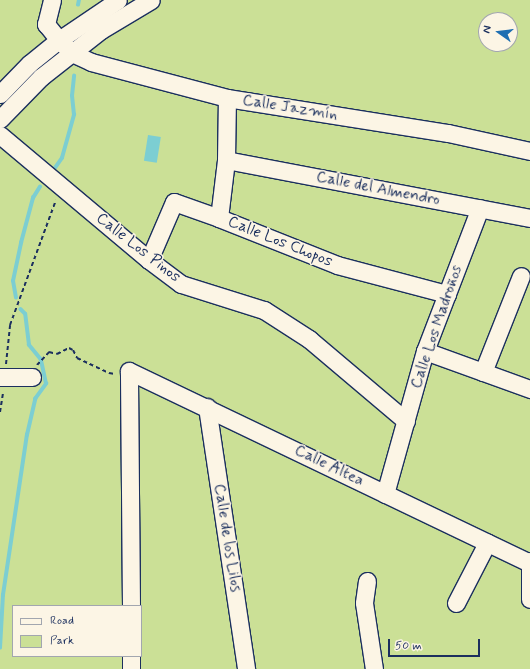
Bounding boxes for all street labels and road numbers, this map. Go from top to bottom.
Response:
street label: Calle Jazmín [242,91,338,125]
street label: Calle del Almendro [312,167,444,211]
street label: Calle Los Pinos [92,209,184,287]
street label: Calle Los Chopos [224,212,336,272]
street label: Calle Los Madroños [407,262,467,392]
street label: Calle Altea [291,441,367,491]
street label: Calle de los Lilos [209,482,245,594]

